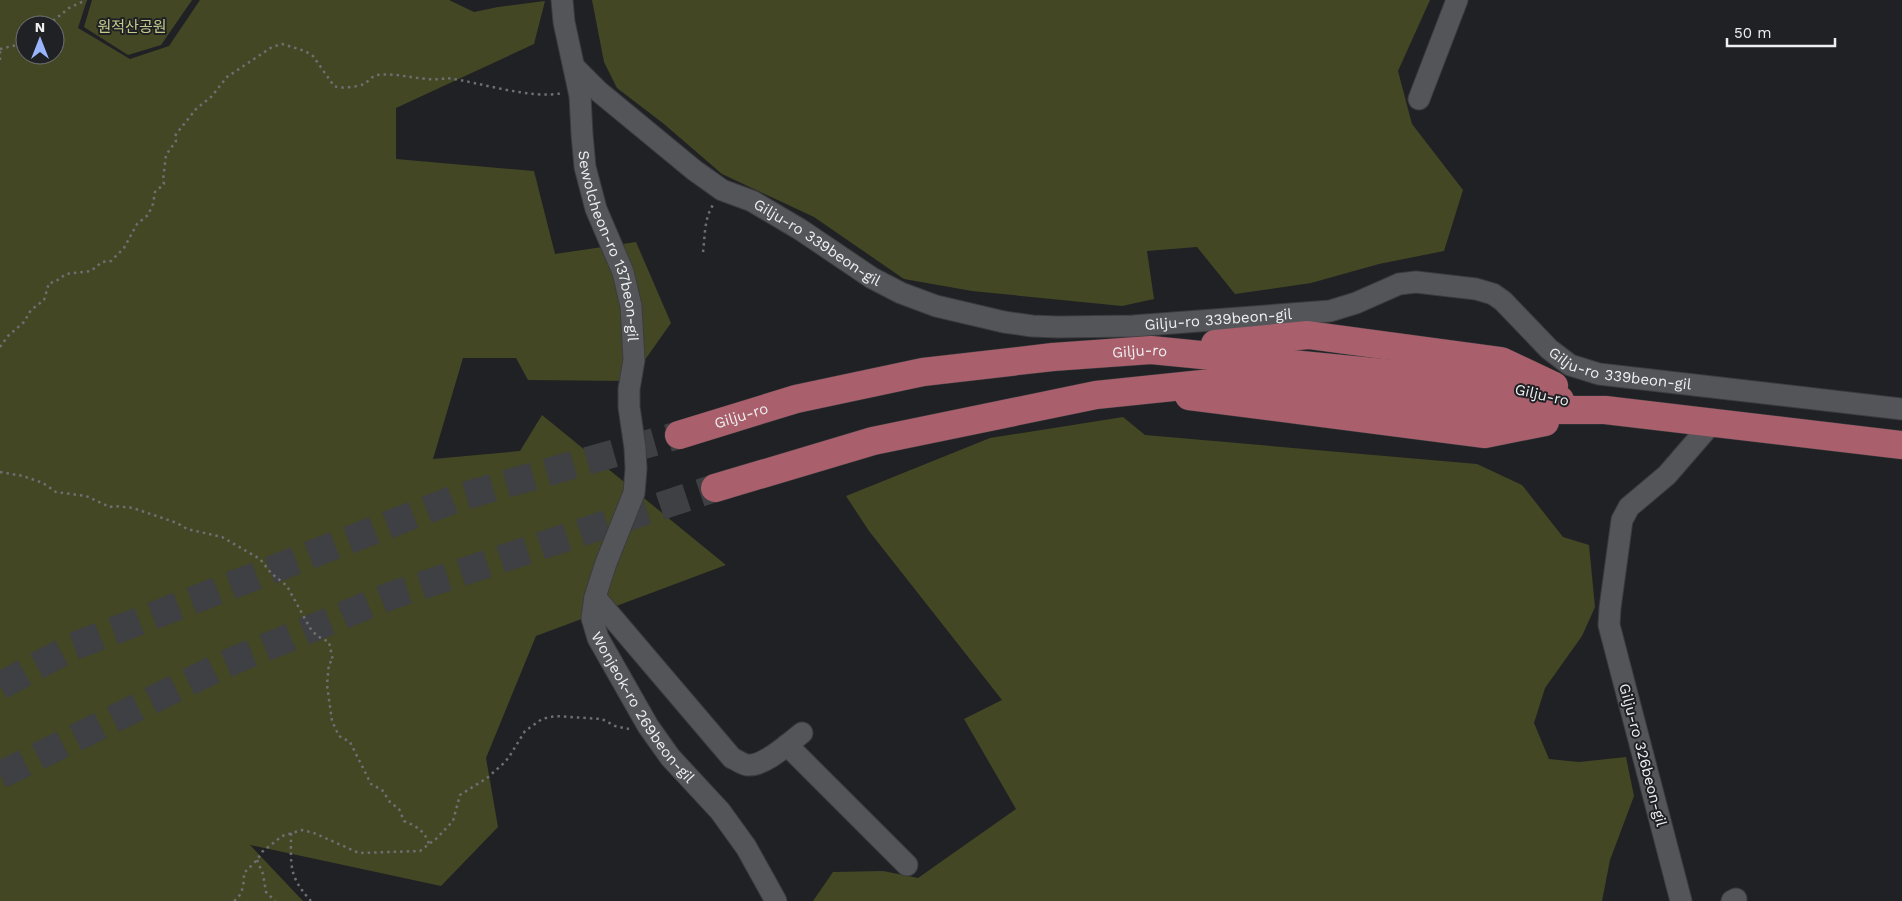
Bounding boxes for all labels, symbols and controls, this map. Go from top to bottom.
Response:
north arrow [15,15,65,65]
scale bar [1727,15,1834,47]
park label: 원적산공원 [97,18,167,36]
text: N [35,19,45,35]
text: 50 m [1734,24,1771,42]
street label: Sewolcheon-ro 137beon-gil [575,150,642,343]
street label: Gilju-ro 339beon-gil [750,195,884,290]
street label: Gilju-ro 339beon-gil [1144,305,1293,334]
street label: Gilju-ro [1111,341,1168,362]
street label: Gilju-ro 339beon-gil [1545,343,1693,394]
street label: Gilju-ro [1513,380,1571,410]
street label: Gilju-ro [712,399,770,433]
street label: Wonjeok-ro 269beon-gil [587,629,699,787]
street label: Gilju-ro 326beon-gil [1615,681,1671,829]

